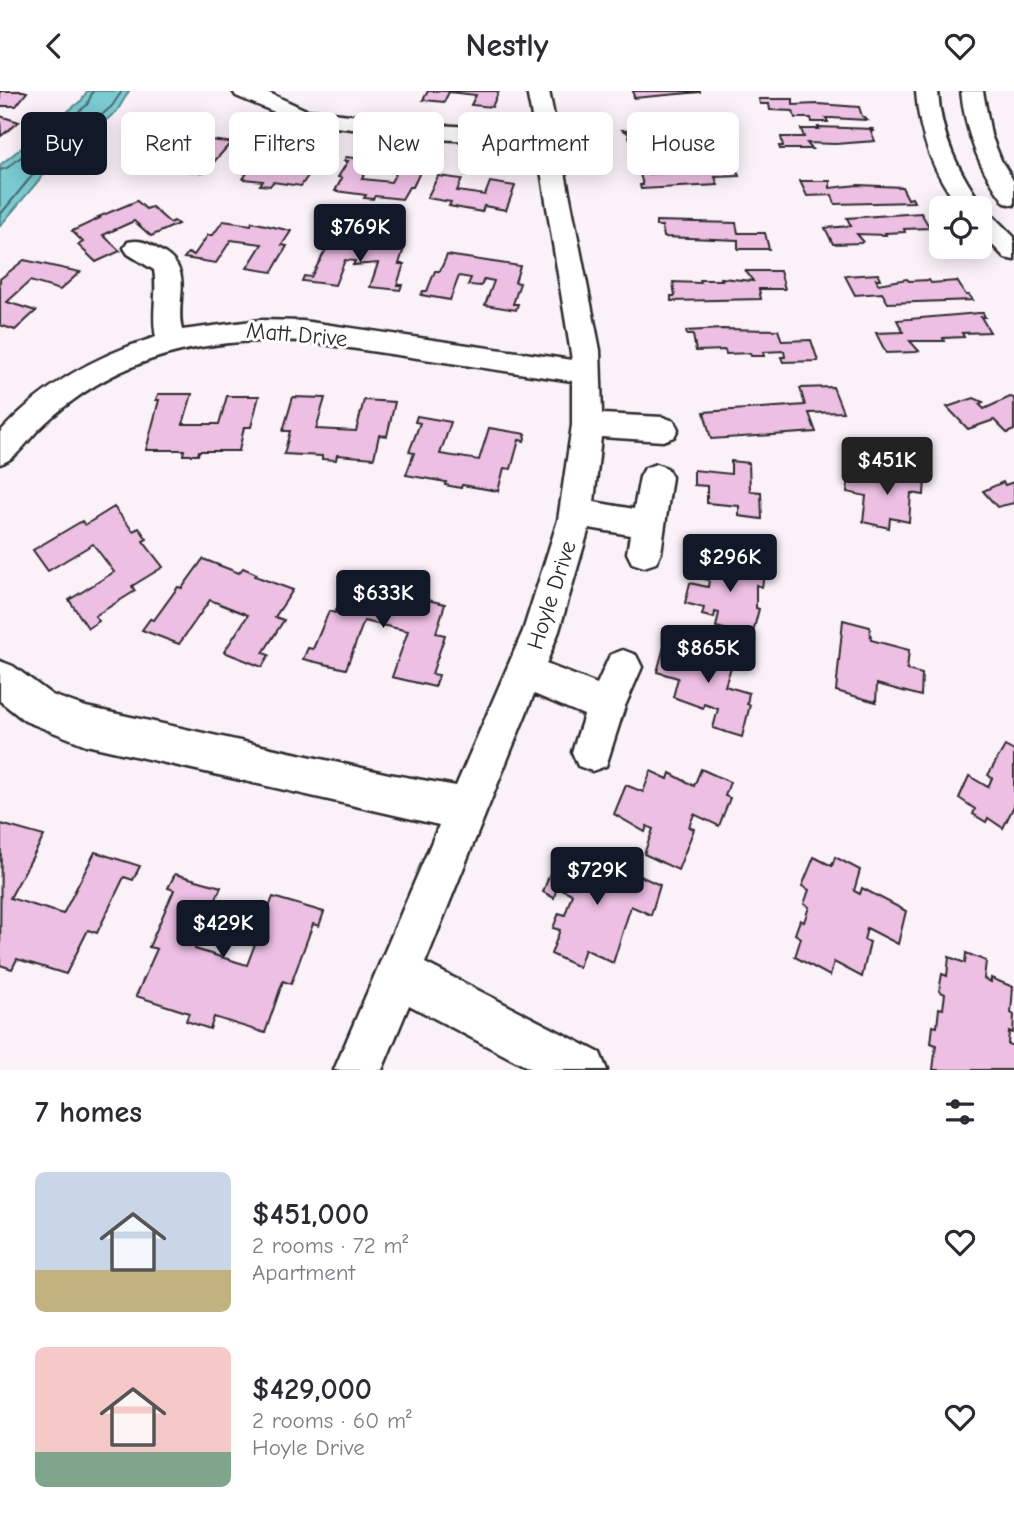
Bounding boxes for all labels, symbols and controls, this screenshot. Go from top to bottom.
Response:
icon: back [35,27,73,65]
text: Nestly [466,27,548,64]
icon: heart [941,27,979,65]
chip: Buy [21,112,107,175]
chip: Rent [121,112,215,175]
chip: Filters [229,112,339,175]
chip: New [353,112,444,175]
chip: Apartment [458,112,613,175]
chip: House [627,112,739,175]
map controls [929,196,992,259]
button: locate [929,196,992,259]
pin: $769K [311,205,409,264]
text: $769K [330,213,390,240]
street label: Matt Drive [245,317,349,352]
pin: $451K [838,437,936,497]
text: $451K [858,446,916,473]
pin: $296K [681,535,779,594]
street label: Hoyle Drive [521,537,582,653]
text: $296K [699,543,761,570]
pin: $633K [334,571,432,630]
text: $633K [352,579,414,606]
pin: $865K [659,625,757,685]
text: $865K [677,634,739,661]
pin: $729K [548,847,646,907]
text: $729K [567,856,627,883]
pin: $429K [174,901,272,960]
text: $429K [192,909,254,936]
icon: filters [941,1093,979,1131]
text: 7 homes [35,1095,142,1130]
text: $451,000 [252,1197,369,1232]
icon: home [91,1200,175,1284]
icon: heart [941,1223,979,1261]
text: 2 rooms · 72 m² [252,1232,408,1259]
text: Apartment [252,1259,355,1286]
text: $429,000 [252,1372,372,1407]
icon: home [91,1375,175,1459]
icon: heart [941,1398,979,1436]
text: 2 rooms · 60 m² [252,1407,412,1434]
text: Hoyle Drive [252,1434,365,1461]

